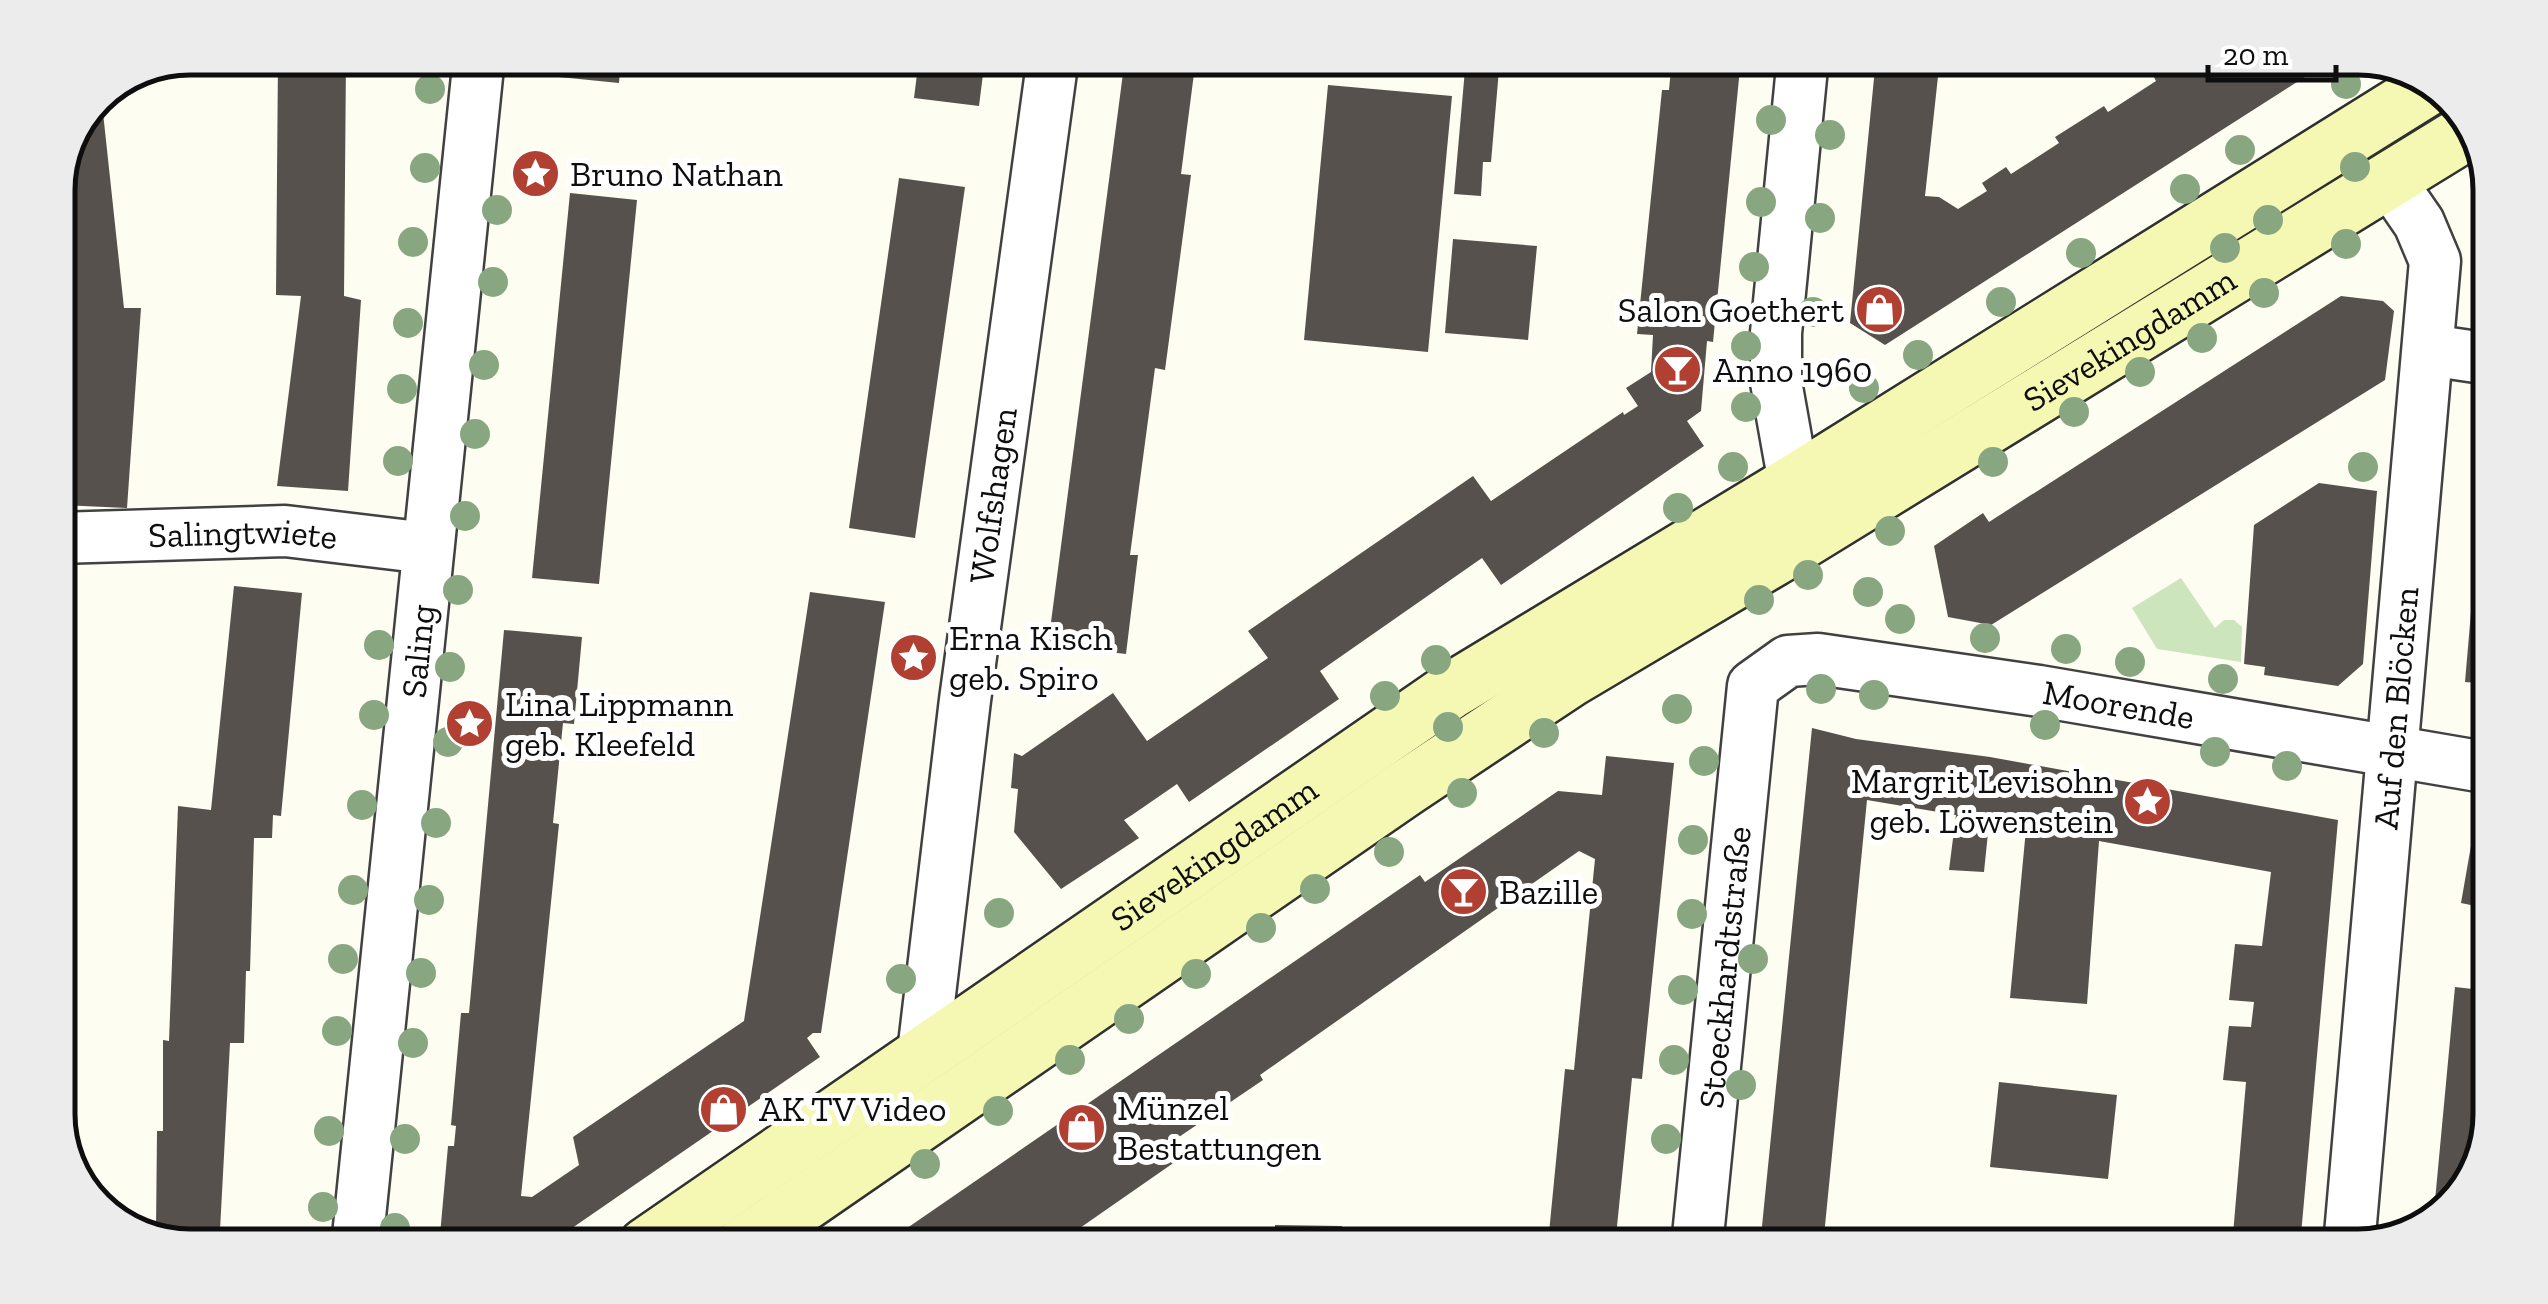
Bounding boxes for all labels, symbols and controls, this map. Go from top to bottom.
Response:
scale bar [2208,20,2336,82]
text: 20 m [2223,37,2289,73]
place icon: Bruno Nathan [509,148,561,200]
place label: Bruno Nathan [570,153,783,195]
street label: Sievekingdamm [2016,258,2244,421]
shop icon: Salon Goethert [1853,284,1905,336]
place label: Salon Goethert [1618,289,1844,331]
bar icon: Anno 1960 [1652,344,1704,396]
place label: Anno 1960 [1713,349,1873,391]
street label: Wolfshagen [960,405,1026,586]
street label: Salingtwiete [148,510,340,558]
street label: Auf den Blöcken [2364,585,2427,831]
street label: Saling [392,602,444,700]
place label: Erna Kisch geb. Spiro [949,617,1113,699]
place icon: Erna Kisch geb. Spiro [888,632,940,684]
street label: Moorende [2040,671,2198,738]
place label: Lina Lippmann geb. Kleefeld [505,683,733,765]
place icon: Lina Lippmann geb. Kleefeld [444,698,496,750]
place label: Margrit Levisohn geb. Löwenstein [1851,760,2113,842]
street label: Sievekingdamm [1103,768,1325,940]
place icon: Margrit Levisohn geb. Löwenstein [2122,775,2174,827]
street label: Stoeckhardtstraße [1690,824,1760,1110]
bar icon: Bazille [1438,866,1490,918]
place label: Bazille [1499,871,1598,913]
shop icon: AK TV Video [698,1083,750,1135]
place label: Münzel Bestattungen [1117,1087,1321,1169]
place label: AK TV Video [759,1088,946,1130]
shop icon: Münzel Bestattungen [1056,1102,1108,1154]

